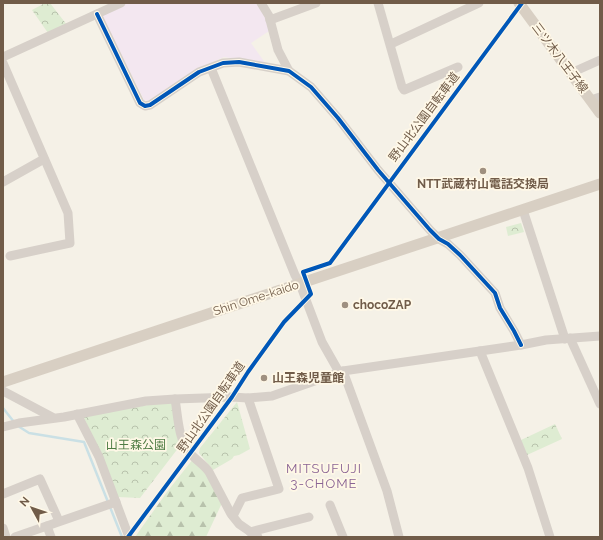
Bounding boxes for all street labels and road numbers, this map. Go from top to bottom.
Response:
street label: 三ツ木八王子線 [529,20,591,96]
street label: 野山北公園自転車道 [386,70,462,164]
street label: Shin Ome-kaido [211,278,301,318]
street label: 野山北公園自転車道 [174,359,248,455]

